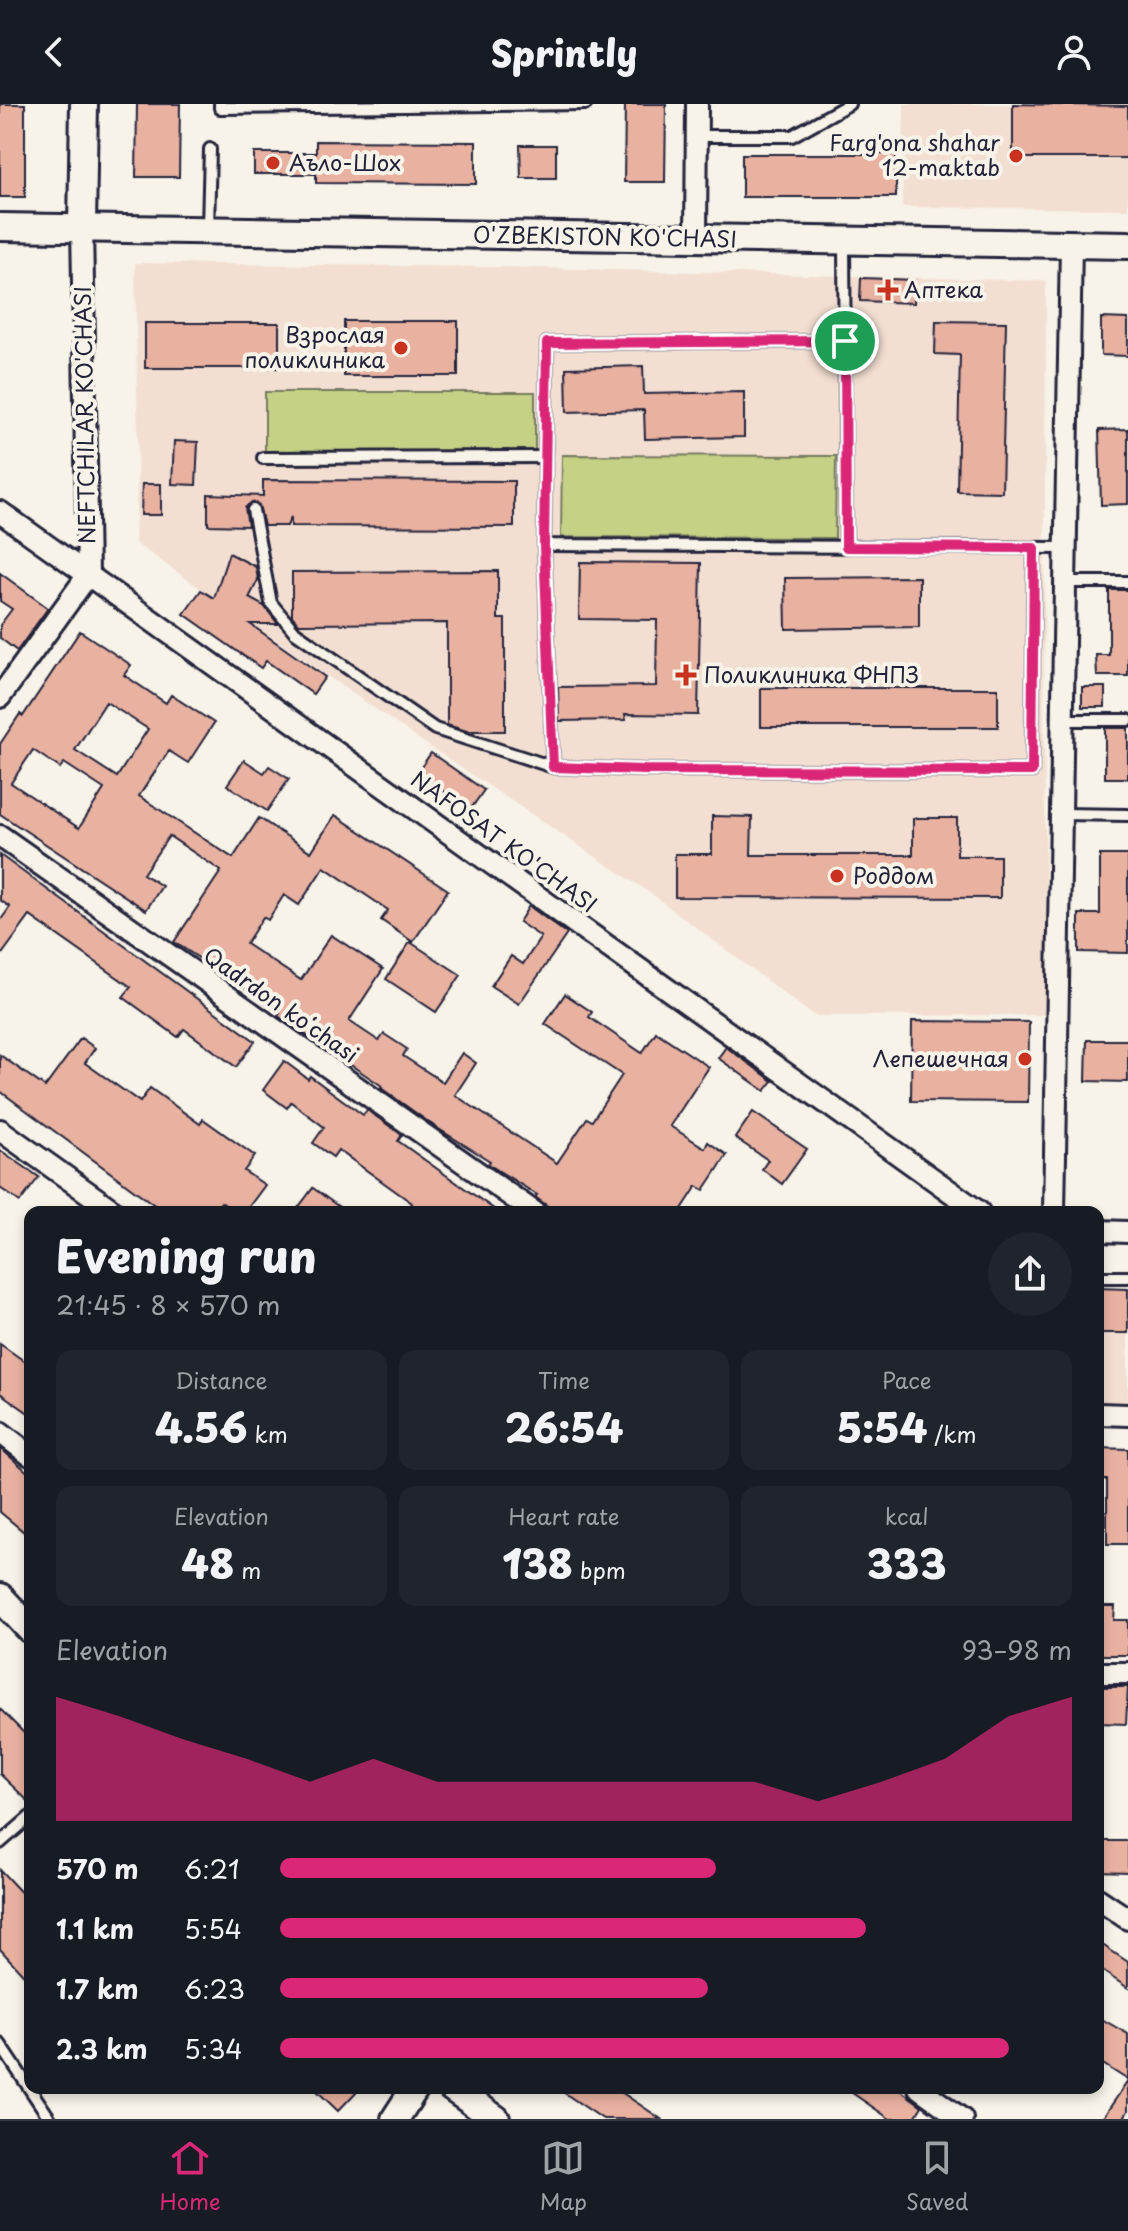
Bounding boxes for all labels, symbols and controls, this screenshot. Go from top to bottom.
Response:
text: Sprintly [491,25,637,79]
icon: back [32,30,76,74]
icon: person [1052,30,1096,74]
place label: Farg'ona shahar 12-maktab [829,125,1000,183]
place label: Аъло-Шох [289,145,401,178]
marker: Farg'ona shahar 12-maktab [1007,147,1025,165]
marker: Аъло-Шох [264,154,282,172]
street label: O'ZBEKISTON KO'CHASI [473,217,737,254]
place label: Аптека [904,272,983,305]
marker: Аптека [879,281,897,299]
street label: NEFTCHILAR KO'CHASI [65,286,102,545]
pin [811,307,879,375]
place label: Взрослая поликлиника [244,317,385,375]
icon: arrive [823,319,867,363]
marker: Взрослая поликлиника [392,339,410,357]
place label: Поликлиника ФНПЗ [704,657,919,690]
marker: Поликлиника ФНПЗ [675,664,697,686]
street label: NAFOSAT KO'CHASI [405,762,605,920]
place label: Роддом [853,858,934,891]
marker: Роддом [828,867,846,885]
street label: Qadrdon koʻchasi [198,938,366,1070]
place label: Лепешечная [873,1041,1009,1074]
marker: Лепешечная [1016,1050,1034,1068]
text: Evening run [56,1222,317,1288]
button: share [988,1232,1072,1316]
text: 21:45 · 8 × 570 m [56,1285,280,1324]
text: Distance [175,1363,267,1396]
text: Time [538,1363,590,1396]
text: Pace [882,1363,931,1396]
text: 4.56 [155,1396,247,1457]
text: 26:54 [505,1396,623,1457]
text: 5:54 [837,1396,927,1457]
text: km [247,1417,288,1450]
text: /km [927,1417,976,1450]
text: Elevation [174,1499,269,1532]
text: Heart rate [508,1499,620,1532]
text: kcal [885,1499,929,1532]
text: 48 [181,1532,234,1593]
text: 138 [502,1532,573,1593]
text: 333 [867,1532,946,1593]
text: m [234,1553,261,1586]
text: bpm [573,1553,626,1586]
text: Elevation [56,1630,168,1669]
text: 93–98 m [962,1630,1072,1669]
text: 570 m [56,1849,139,1888]
text: 6:21 [184,1849,240,1888]
text: 1.1 km [56,1909,134,1948]
text: 5:54 [184,1909,242,1948]
text: 1.7 km [56,1969,139,2008]
text: 6:23 [184,1969,245,2008]
text: 2.3 km [56,2029,148,2068]
text: 5:34 [184,2029,243,2068]
tab: Home [160,2136,221,2217]
tab: Map [540,2136,587,2217]
tab: Saved [906,2136,968,2217]

